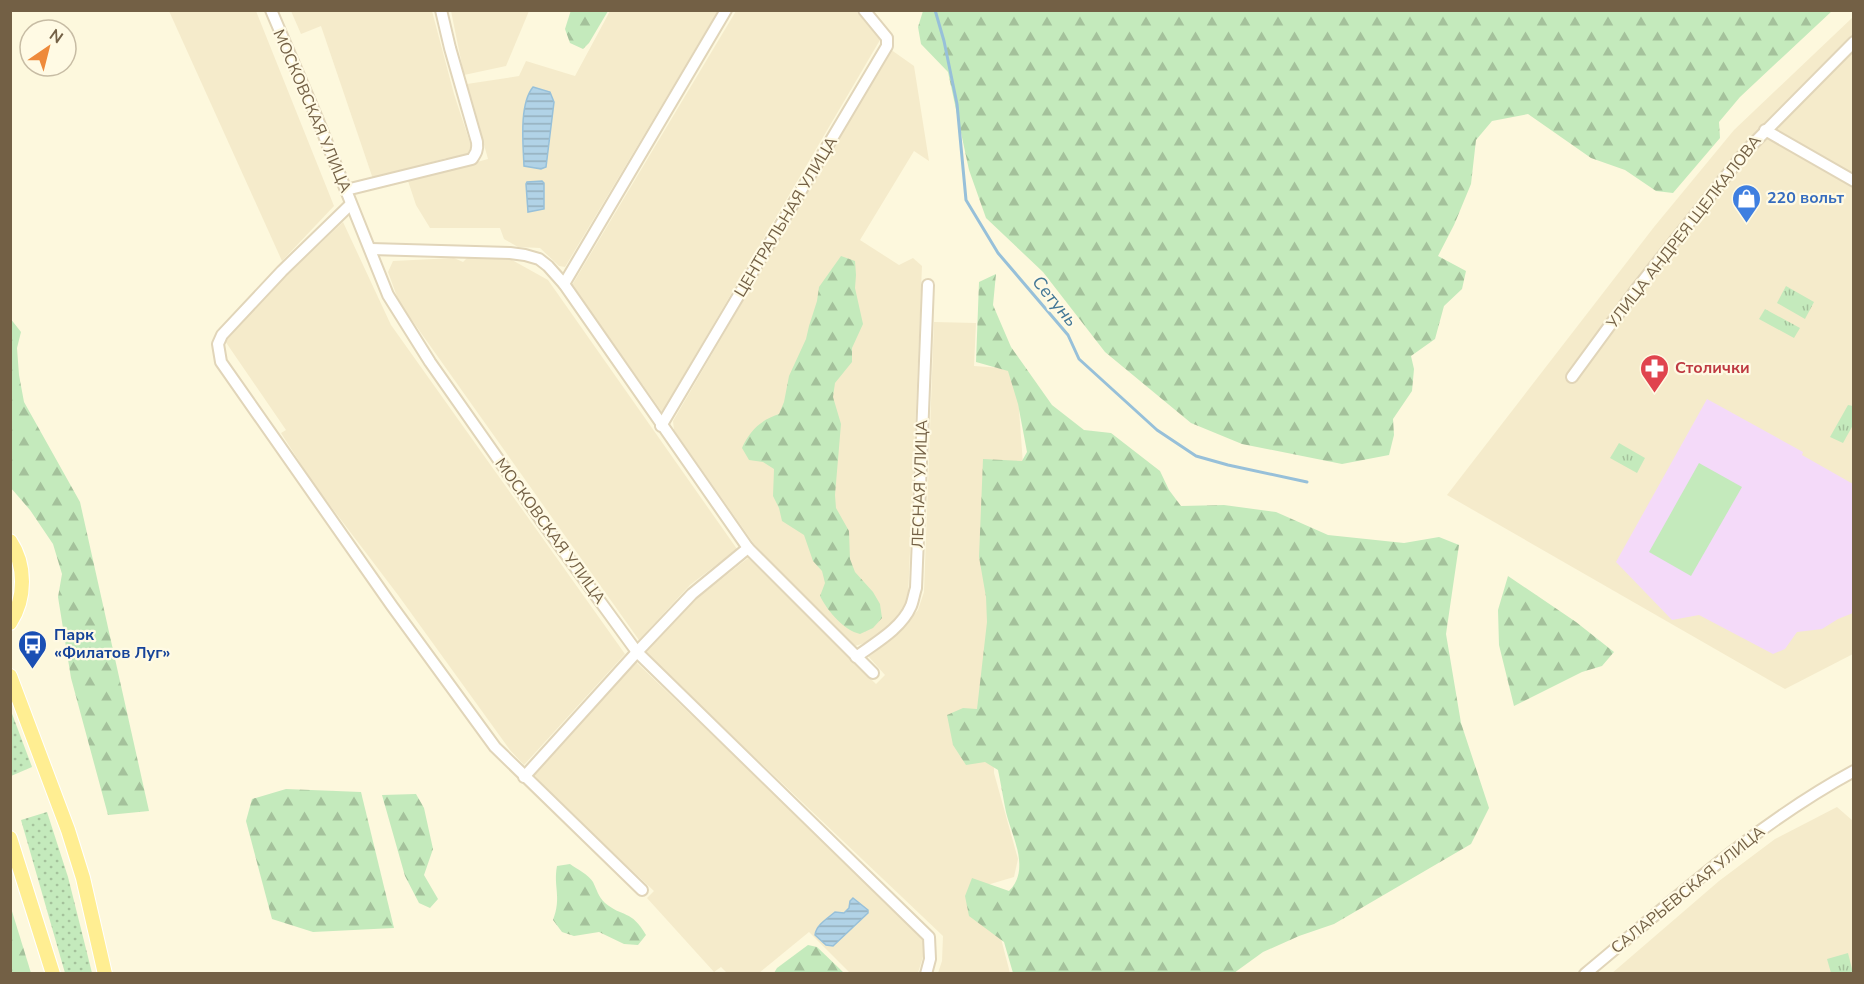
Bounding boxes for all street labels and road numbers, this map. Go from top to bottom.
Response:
street label: МОСКОВСКАЯ УЛИЦА [268,26,357,196]
street label: УЛИЦА АНДРЕЯ ЩЕЛКАЛОВА [1601,131,1767,334]
street label: ЦЕНТРАЛЬНАЯ УЛИЦА [729,132,843,301]
street label: ЛЕСНАЯ УЛИЦА [907,419,933,549]
street label: МОСКОВСКАЯ УЛИЦА [490,454,611,609]
street label: САЛАРЬЕВСКАЯ УЛИЦА [1606,821,1770,959]

